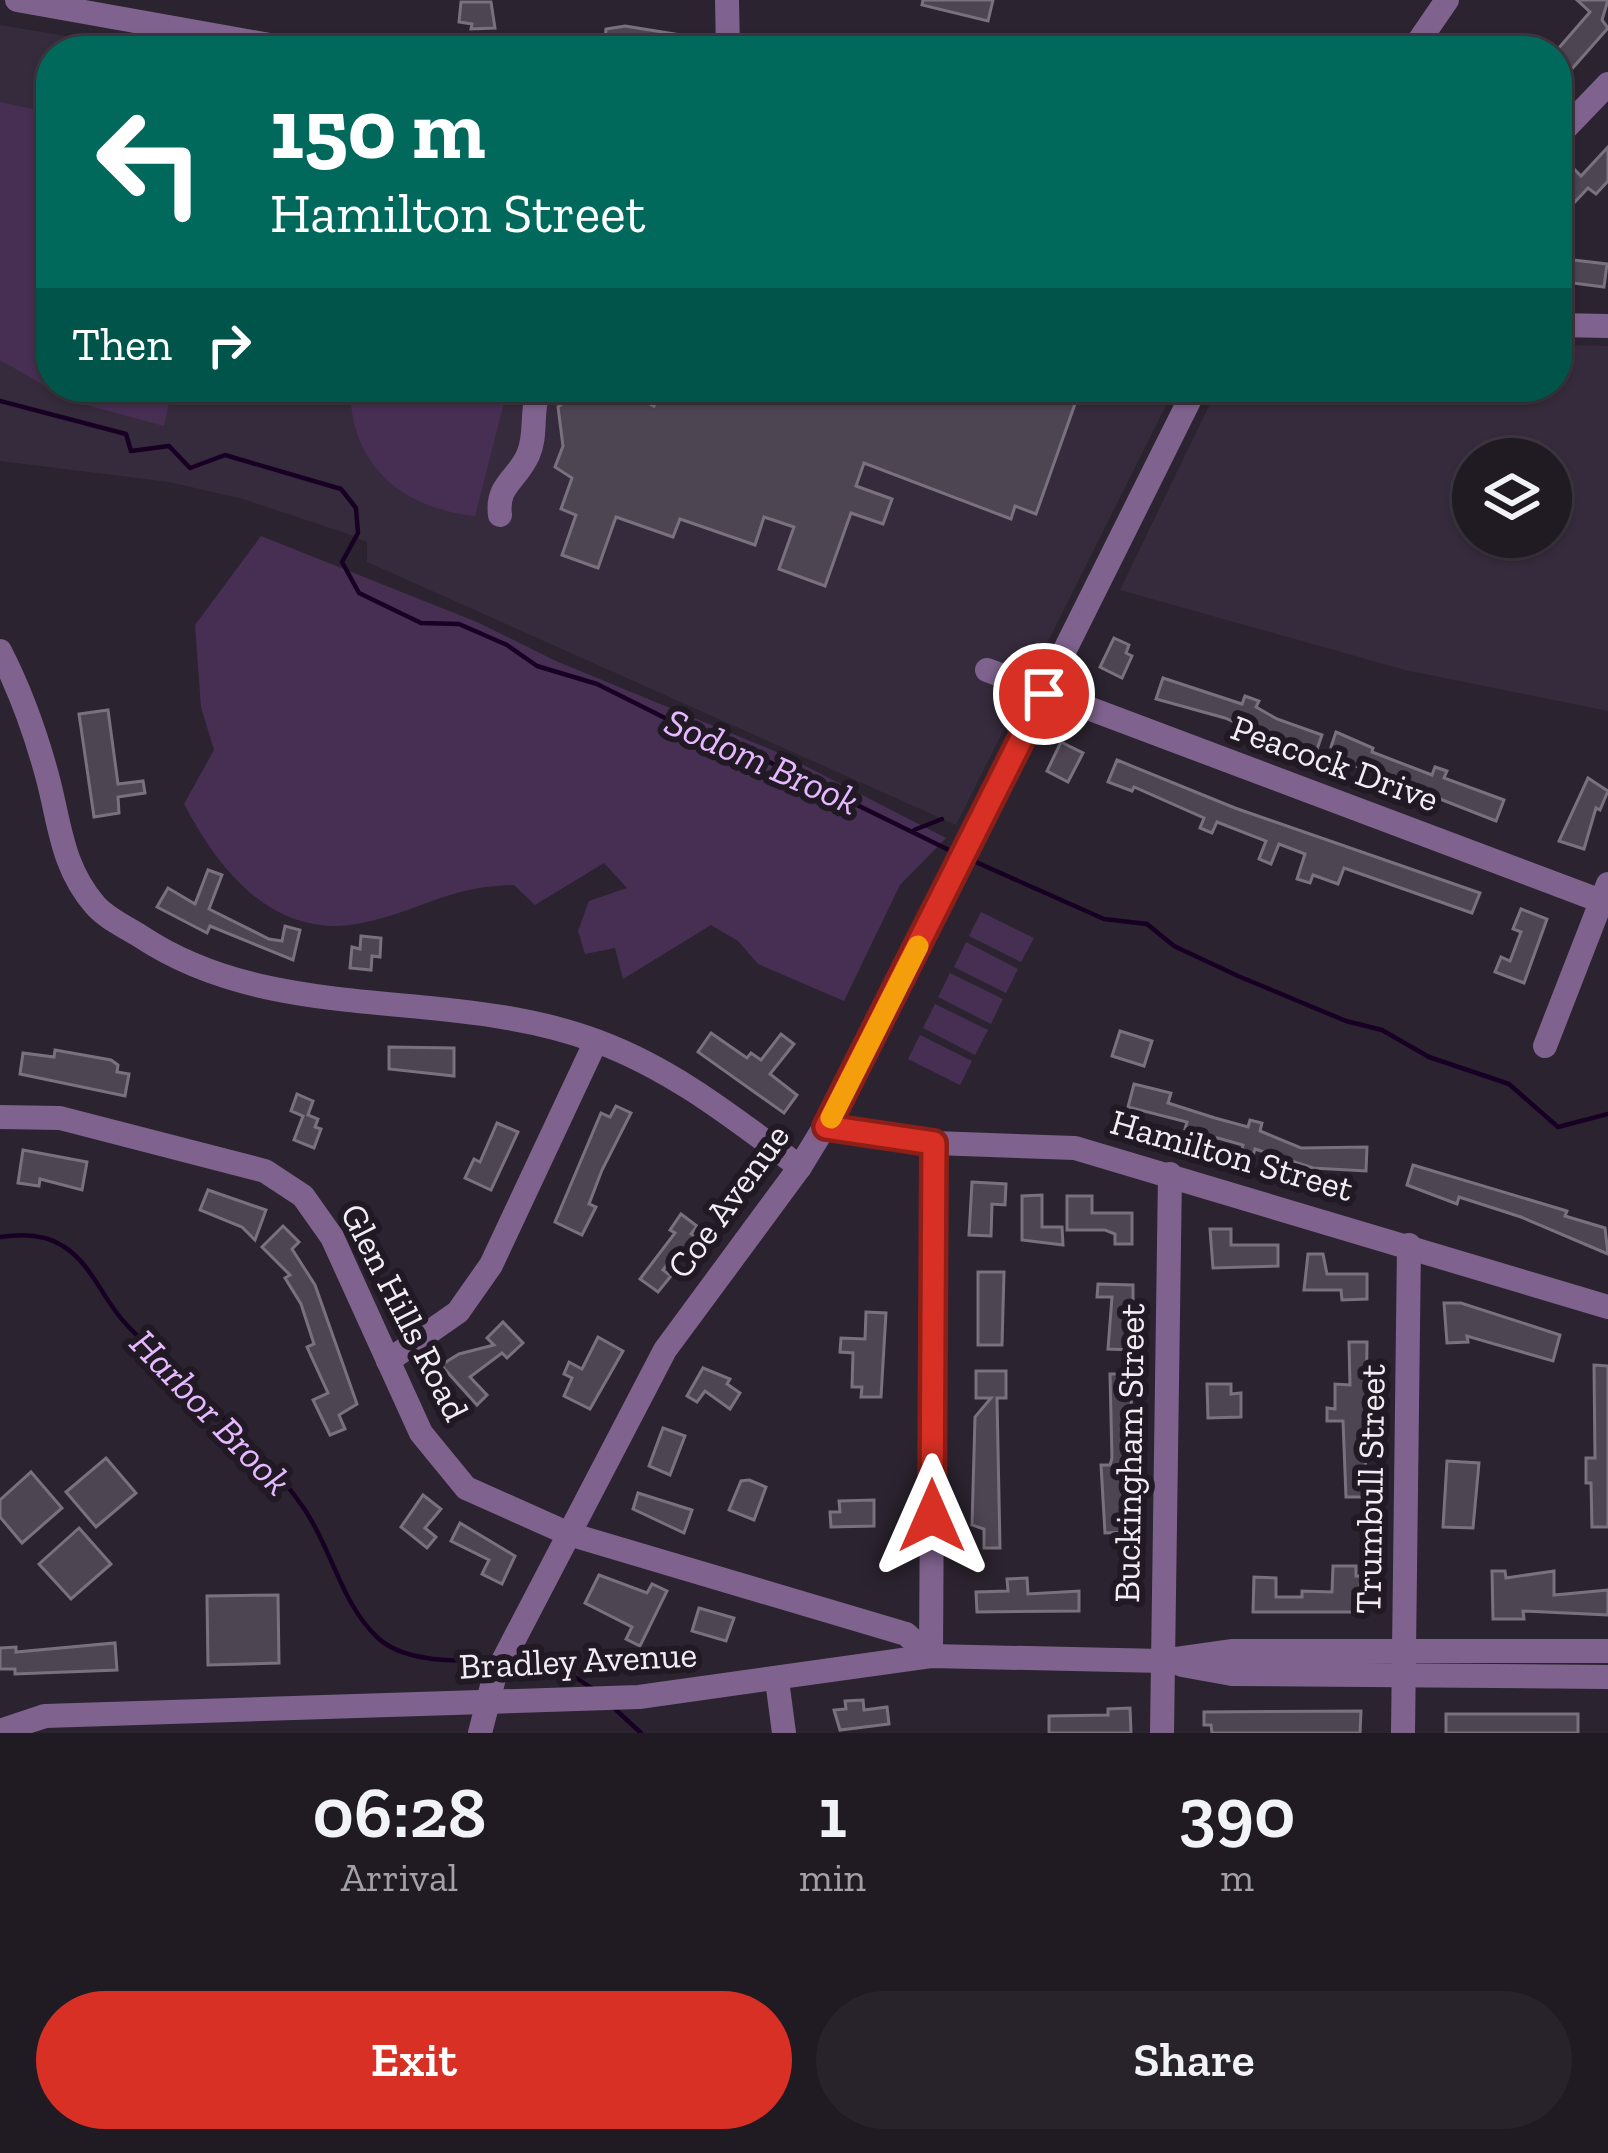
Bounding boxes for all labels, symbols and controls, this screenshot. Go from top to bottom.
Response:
text: 150 m [270,79,485,180]
icon: left [72,84,228,240]
text: Hamilton Street [270,181,646,246]
icon: right [196,312,262,378]
text: Then [72,318,172,372]
map controls [1452,438,1572,558]
button: layers [1452,438,1572,558]
pin [993,643,1095,745]
icon: arrive [1011,661,1077,727]
water label: Sodom Brook [658,697,866,825]
street label: Peacock Drive [1225,706,1445,820]
street label: Hamilton Street [1106,1100,1359,1210]
street label: Coe Avenue [658,1116,798,1286]
street label: Glen Hills Road [332,1196,478,1428]
street label: Buckingham Street [1105,1302,1153,1603]
water label: Harbor Brook [121,1320,301,1504]
street label: Trumbull Street [1346,1363,1394,1614]
position arrow [869,1453,995,1579]
street label: Bradley Avenue [458,1632,698,1688]
text: 06:28 [312,1769,487,1855]
text: 1 [818,1769,847,1855]
text: 390 [1178,1769,1296,1855]
text: Arrival [341,1854,458,1901]
text: min [799,1854,866,1901]
text: m [1220,1854,1254,1901]
button: Exit [36,1991,792,2129]
button: Share [816,1991,1572,2129]

